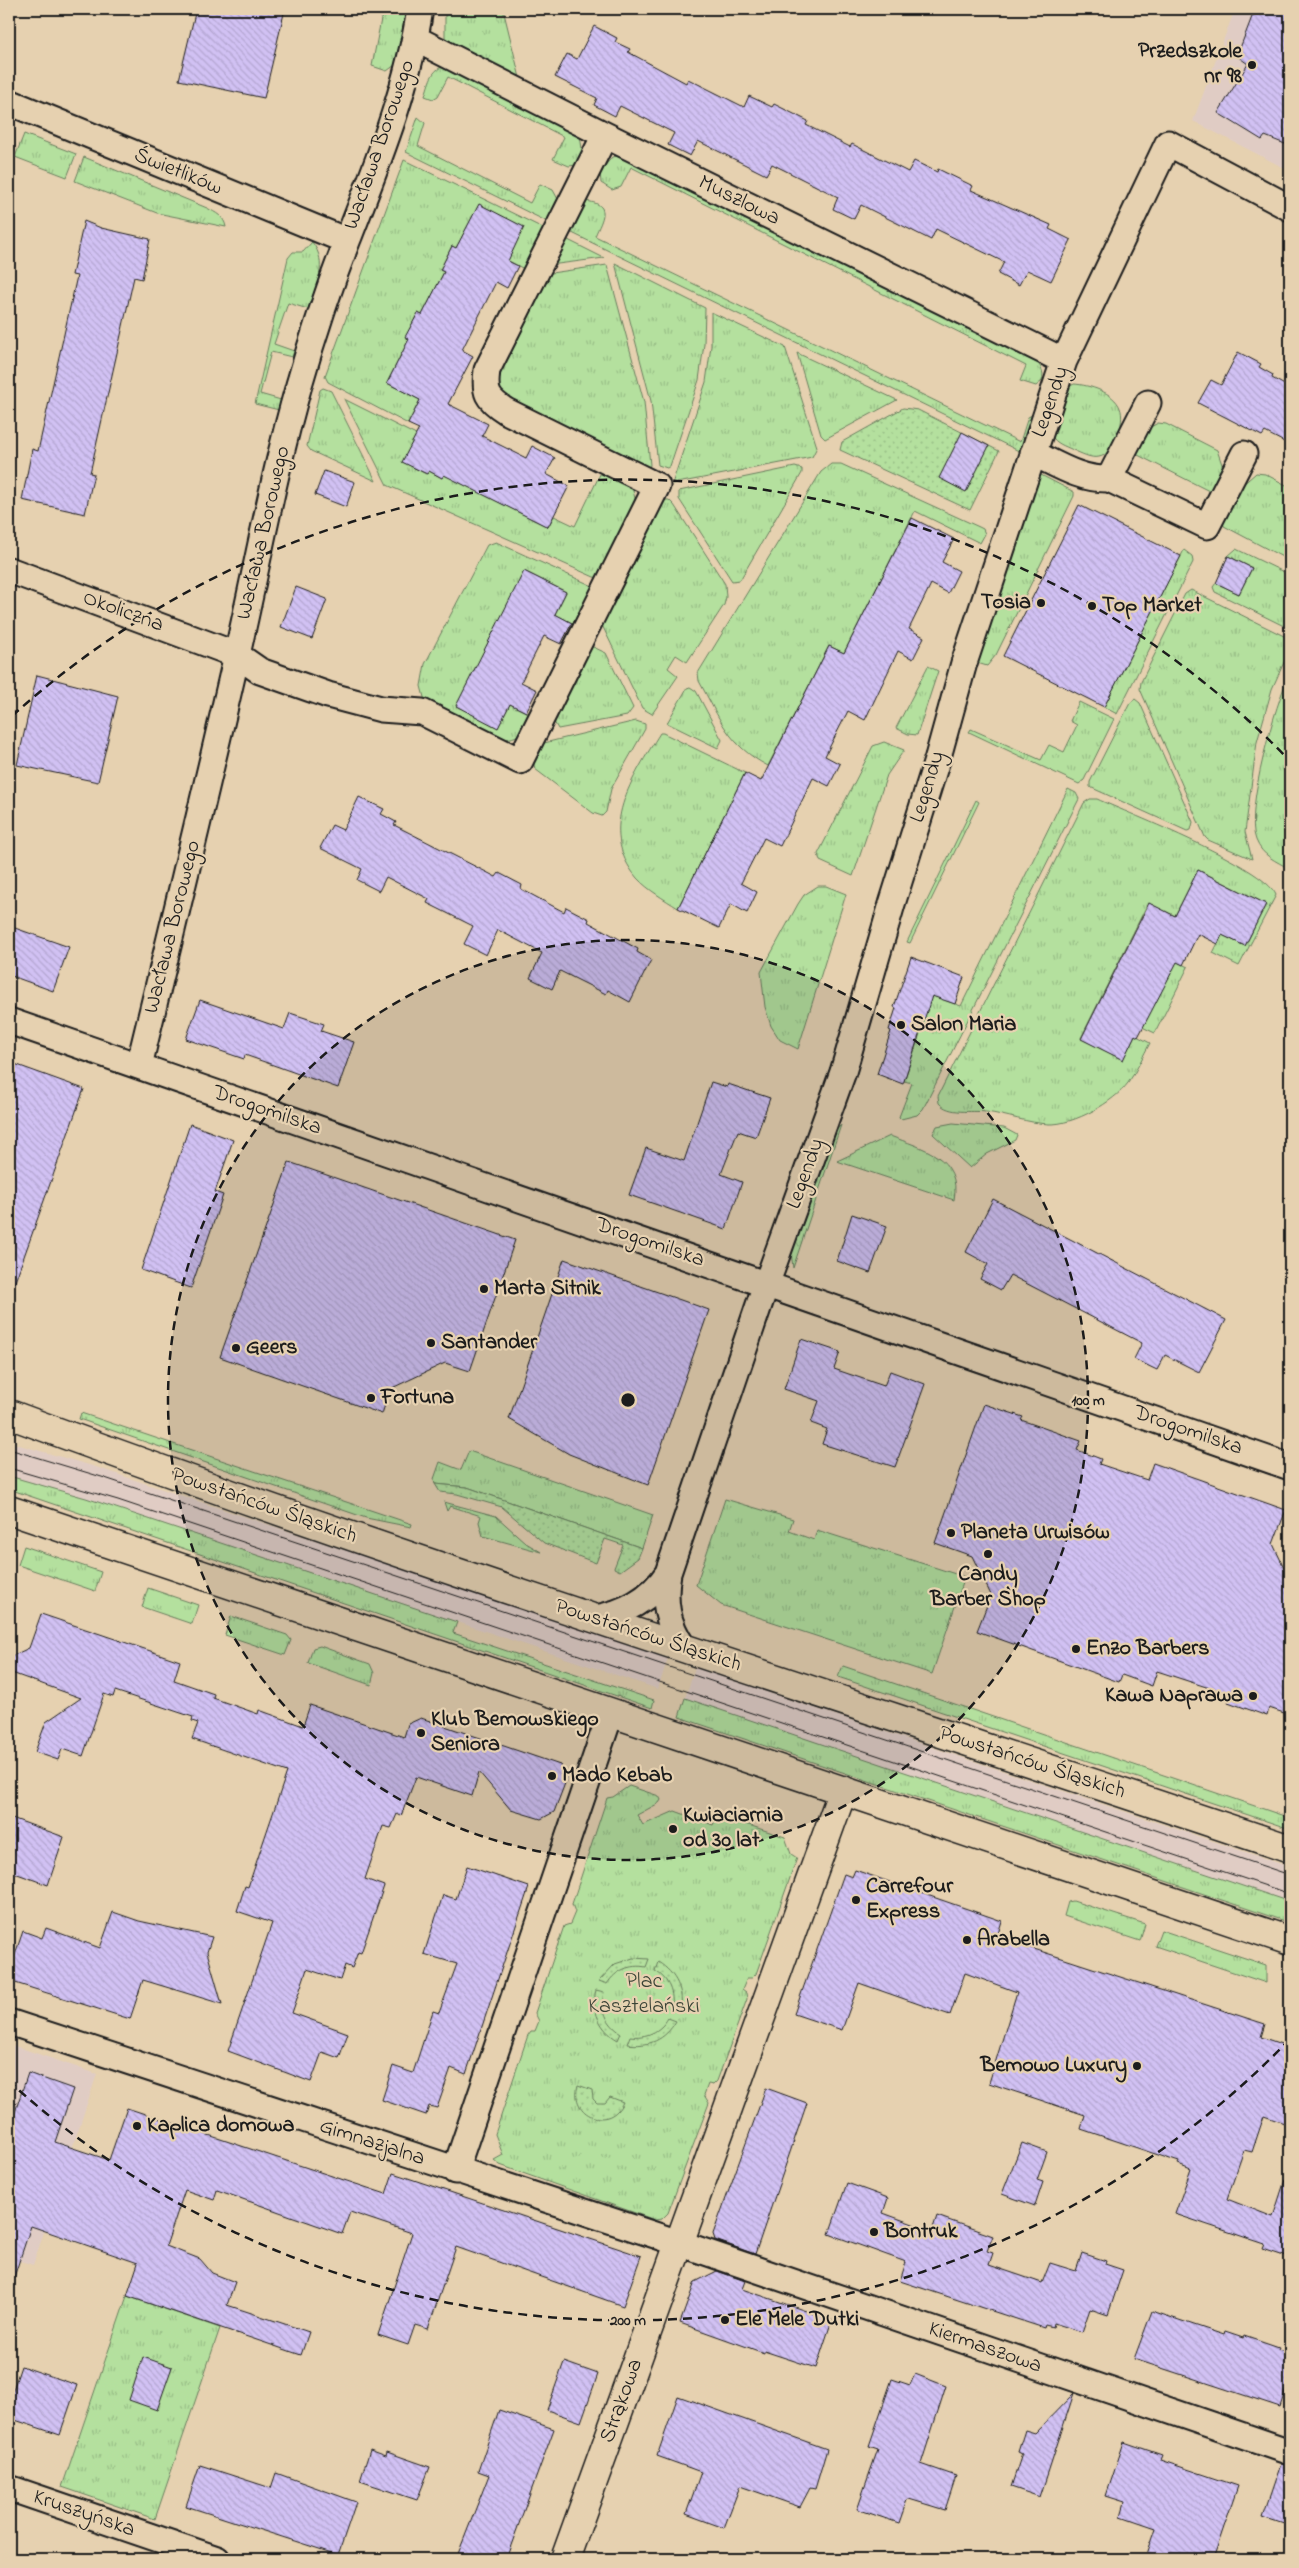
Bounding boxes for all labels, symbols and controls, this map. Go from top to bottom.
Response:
place label: Przedszkole nr 98 [1138,36,1243,93]
street label: Wacława Borowego [336,56,425,234]
marker: Przedszkole nr 98 [1246,59,1258,71]
street label: Świetlików [129,140,227,204]
street label: Muszlowa [693,167,785,235]
street label: Legendy [1024,362,1079,442]
street label: Wacława Borowego [228,443,301,623]
street label: Okoliczna [78,583,168,641]
place label: Tosia [981,587,1031,619]
place label: Top Market [1102,590,1202,622]
marker: Tosia [1035,597,1047,609]
marker: Top Market [1086,600,1098,612]
street label: Legendy [902,747,955,827]
street label: Wacława Borowego [136,837,211,1017]
place label: Salon Maria [911,1009,1017,1041]
marker: Salon Maria [895,1019,907,1031]
street label: Drogomilska [207,1077,326,1146]
street label: Legendy [778,1134,834,1214]
street label: Drogomilska [590,1209,709,1278]
place label: Marta Sitnik [494,1273,602,1305]
marker: Marta Sitnik [478,1283,490,1295]
place label: Santander [441,1327,538,1359]
place label: Geers [246,1332,298,1364]
marker: Santander [425,1337,437,1349]
marker: Geers [230,1342,242,1354]
place label: Fortuna [380,1382,454,1414]
text: 100 m [1071,1390,1105,1412]
centre of rings [619,1391,637,1409]
marker: Fortuna [365,1392,377,1404]
street label: Drogomilska [1128,1397,1247,1466]
street label: Powstańców Śląskich [167,1459,361,1553]
place label: Planeta Urwisów [961,1517,1110,1549]
marker: Planeta Urwisów [945,1527,957,1539]
marker: Candy Barber Shop [982,1548,994,1560]
place label: Candy Barber Shop [929,1559,1046,1616]
street label: Powstańców Śląskich [551,1591,745,1681]
place label: Enzo Barbers [1086,1633,1209,1665]
marker: Enzo Barbers [1070,1643,1082,1655]
place label: Kawa Naprawa [1105,1680,1243,1712]
marker: Kawa Naprawa [1247,1690,1259,1702]
place label: Klub Bemowskiego Seniora [431,1704,599,1761]
street label: Powstańców Śląskich [935,1718,1129,1808]
marker: Klub Bemowskiego Seniora [415,1727,427,1739]
place label: Mado Kebab [562,1760,673,1792]
marker: Mado Kebab [546,1770,558,1782]
place label: Kwiaciarnia od 30 lat [683,1800,783,1857]
marker: Kwiaciarnia od 30 lat [667,1823,679,1835]
place label: Carrefour Express [866,1871,954,1928]
marker: Carrefour Express [850,1894,862,1906]
place label: Arabella [977,1924,1050,1956]
marker: Arabella [961,1934,973,1946]
park label: Plac Kasztelański [588,1966,700,2023]
place label: Bemowo Luxury [980,2050,1127,2083]
marker: Bemowo Luxury [1131,2060,1143,2072]
place label: Kaplica domowa [147,2110,294,2142]
street label: Gimnazjalna [315,2111,429,2175]
marker: Kaplica domowa [131,2120,143,2132]
place label: Bontruk [883,2216,959,2248]
marker: Bontruk [868,2226,880,2238]
place label: Ele Mele Dutki [735,2304,859,2336]
text: 200 m [609,2310,646,2332]
marker: Ele Mele Dutki [719,2314,731,2326]
street label: Kiermaszowa [924,2314,1046,2382]
street label: Strąkowa [592,2354,652,2448]
street label: Kruszyńska [28,2482,139,2547]

